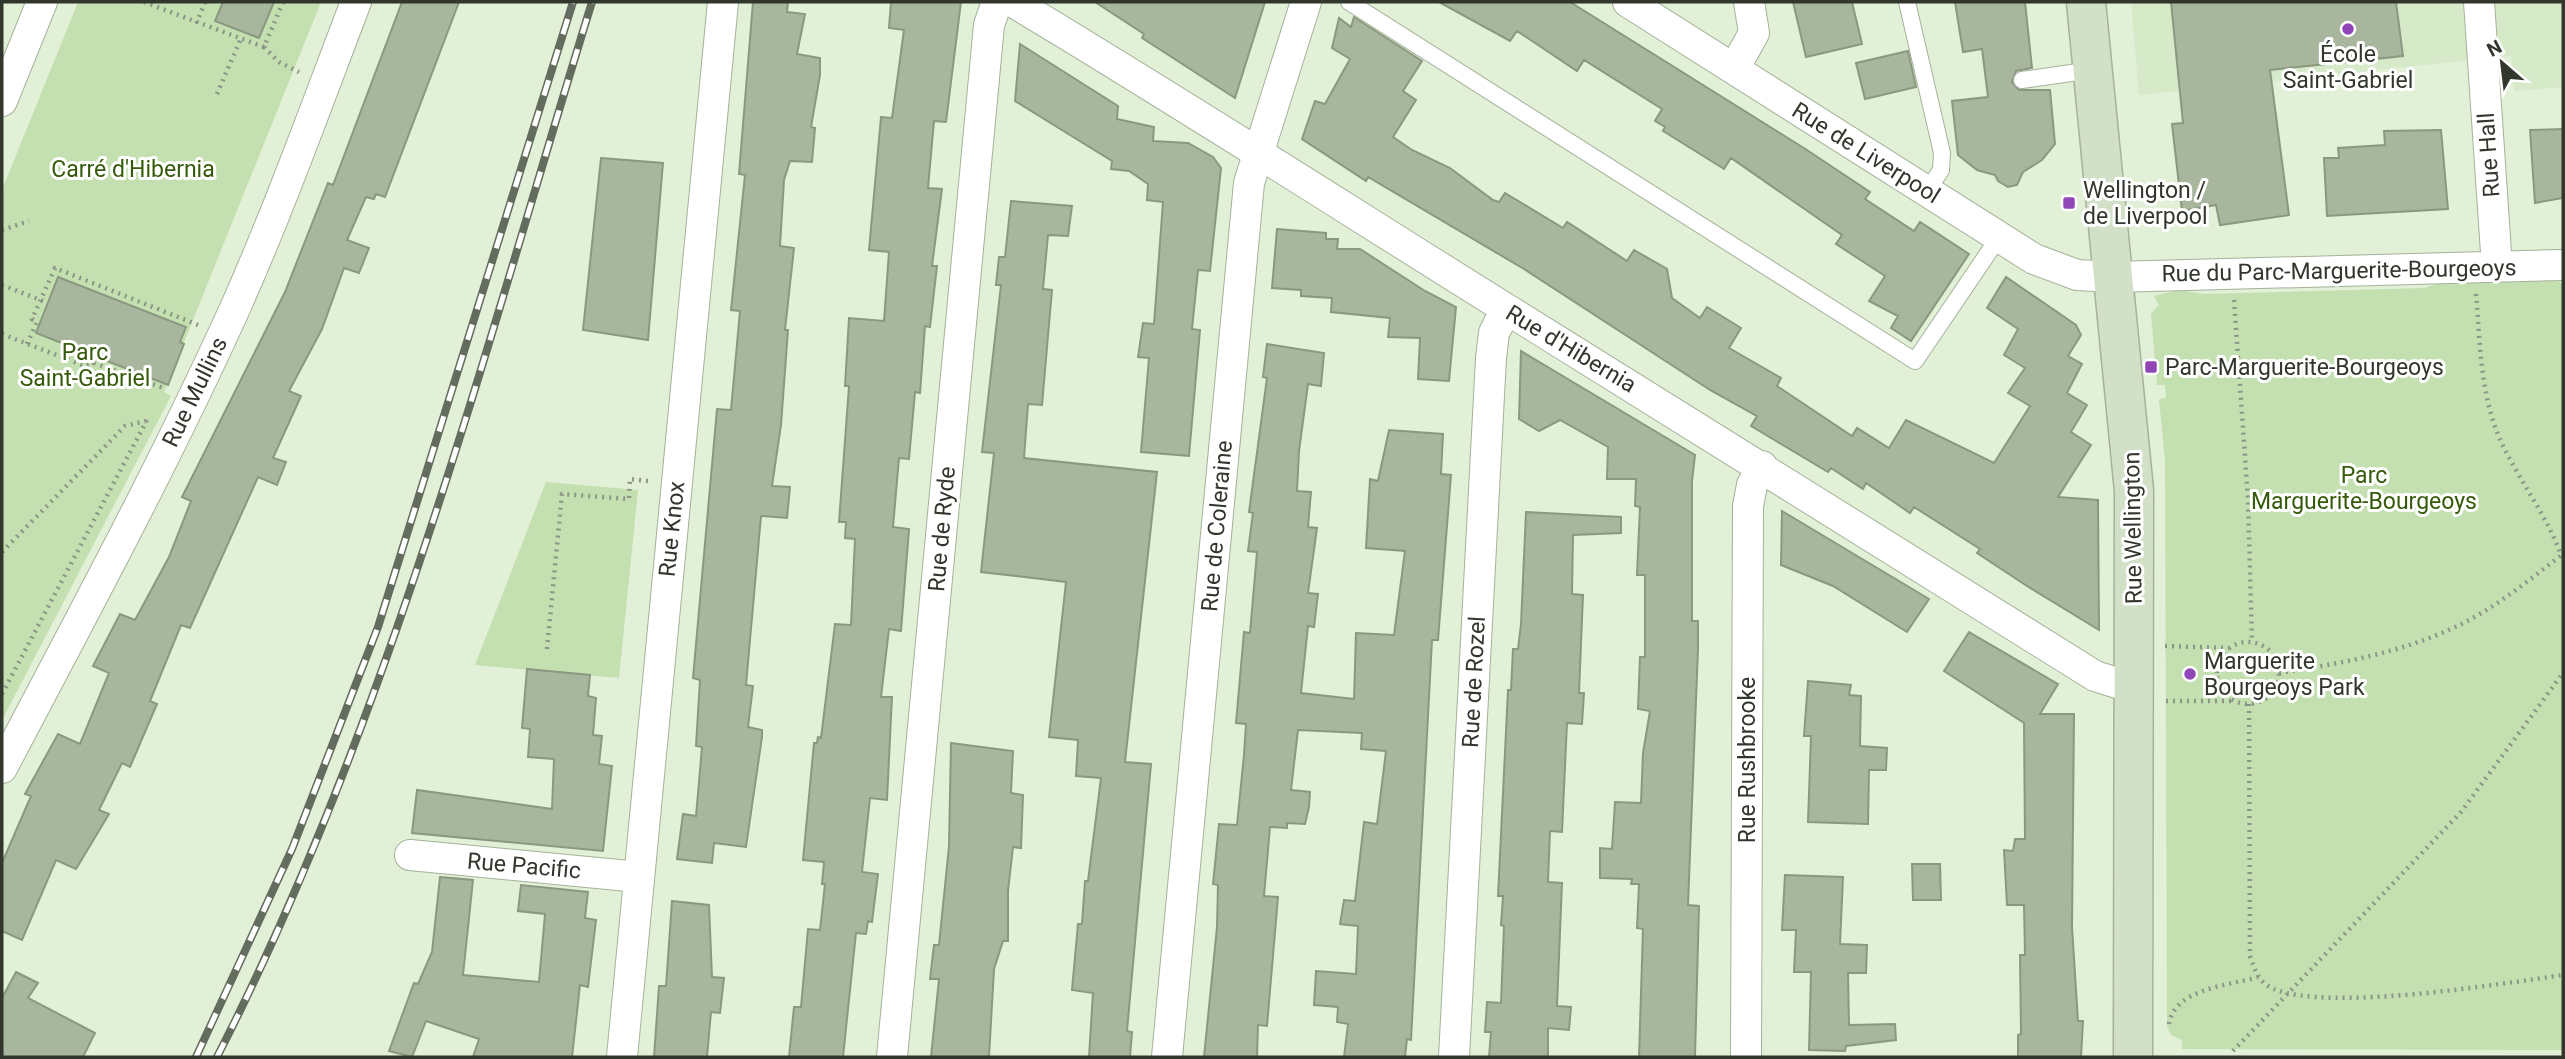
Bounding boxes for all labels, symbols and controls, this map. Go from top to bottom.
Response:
marker: École Saint-Gabriel [2340,21,2356,37]
north arrow [2467,28,2537,98]
text: N [2483,35,2506,62]
place label: École Saint-Gabriel [2283,40,2413,94]
street label: Rue de Liverpool [1787,97,1945,209]
street label: Rue Hall [2473,112,2505,198]
park label: Carré d'Hibernia [51,156,215,183]
place label: Wellington / de Liverpool [2083,177,2208,230]
marker: Wellington / de Liverpool [2061,195,2077,211]
street label: Rue du Parc-Marguerite-Bourgeoys [2161,254,2517,288]
street label: Rue d'Hibernia [1501,299,1641,399]
street label: Rue Mullins [157,333,233,451]
park label: Parc Saint-Gabriel [20,339,150,392]
place label: Parc-Marguerite-Bourgeoys [2165,354,2444,381]
marker: Parc-Marguerite-Bourgeoys [2143,359,2159,375]
street label: Rue de Coleraine [1196,439,1238,613]
street label: Rue Wellington [2118,452,2148,604]
park label: Parc Marguerite-Bourgeoys [2251,462,2477,515]
street label: Rue de Ryde [923,465,961,593]
street label: Rue Knox [654,480,690,578]
street label: Rue de Rozel [1457,616,1491,748]
place label: Marguerite Bourgeoys Park [2204,648,2365,701]
marker: Marguerite Bourgeoys Park [2182,666,2198,682]
street label: Rue Rushbrooke [1734,677,1761,843]
street label: Rue Pacific [466,848,582,884]

